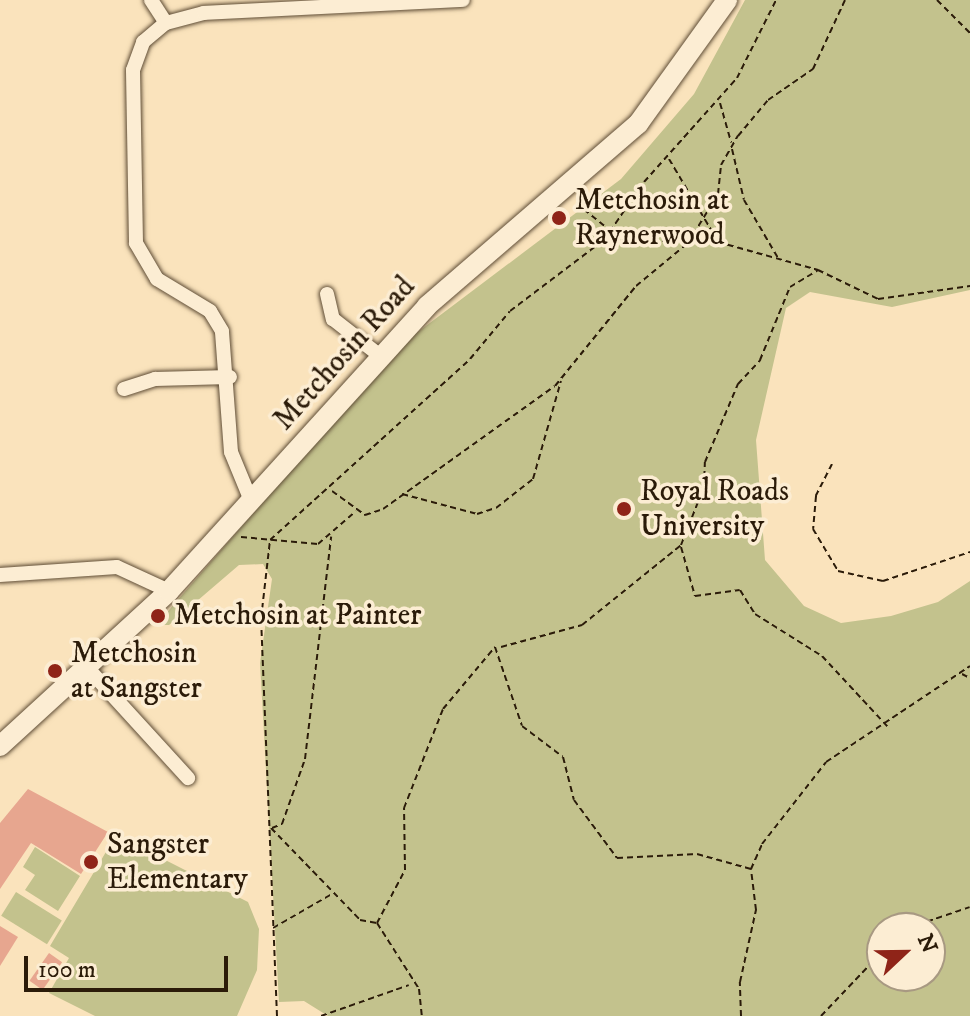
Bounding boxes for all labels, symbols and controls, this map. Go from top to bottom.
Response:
place label: Metchosin at Raynerwood [575,183,729,254]
marker: Metchosin at Raynerwood [550,209,568,227]
street label: Metchosin Road [267,270,423,438]
place label: Royal Roads University [640,474,789,544]
marker: Royal Roads University [615,500,633,518]
place label: Metchosin at Painter [174,598,421,634]
marker: Metchosin at Painter [149,607,167,625]
place label: Metchosin at Sangster [71,636,202,706]
marker: Metchosin at Sangster [46,662,64,680]
place label: Sangster Elementary [107,827,248,898]
marker: Sangster Elementary [82,853,100,871]
north arrow [866,912,946,992]
text: N [911,930,943,957]
scale bar [28,940,232,990]
text: 100 m [38,955,96,985]

